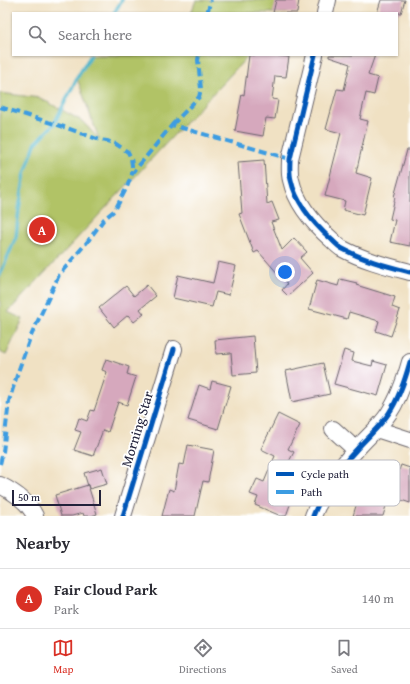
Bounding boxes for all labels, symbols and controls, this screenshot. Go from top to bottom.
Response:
search box [12,12,398,56]
icon: search [26,23,48,45]
text: Search here [58,24,132,45]
pin: A [29,215,55,245]
your location [275,262,295,282]
street label: Morning Star [116,388,158,469]
legend [268,460,400,506]
text: Cycle path [301,466,350,482]
text: Path [301,484,323,500]
scale bar [12,488,101,507]
text: 50 m [18,489,40,505]
text: Nearby [16,530,70,555]
text: Fair Cloud Park [54,579,157,600]
text: A [25,589,33,608]
text: 140 m [362,589,394,608]
text: Park [54,600,79,619]
tab: Map [52,637,74,677]
tab: Directions [179,637,226,677]
tab: Saved [331,637,358,677]

